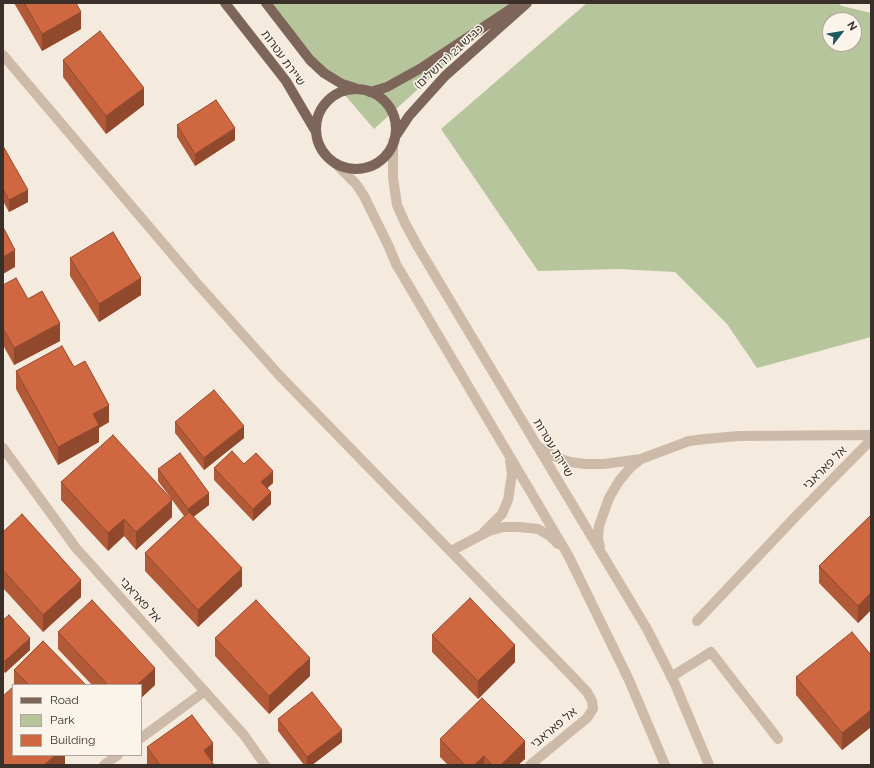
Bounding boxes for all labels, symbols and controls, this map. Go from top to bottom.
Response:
north arrow [822,12,862,52]
text: N [844,19,860,33]
street label: כביש 21 (ירושלים) [412,21,486,93]
street label: שיירת עטרות [258,27,308,89]
street label: שיירת עטרות [530,416,576,480]
street label: אל פאראבי [800,443,850,493]
street label: אל פאראבי [116,574,164,626]
legend [12,684,142,756]
text: Road [50,693,79,707]
street label: אל פאראבי [528,705,580,751]
text: Park [50,713,75,727]
text: Building [50,733,96,747]

